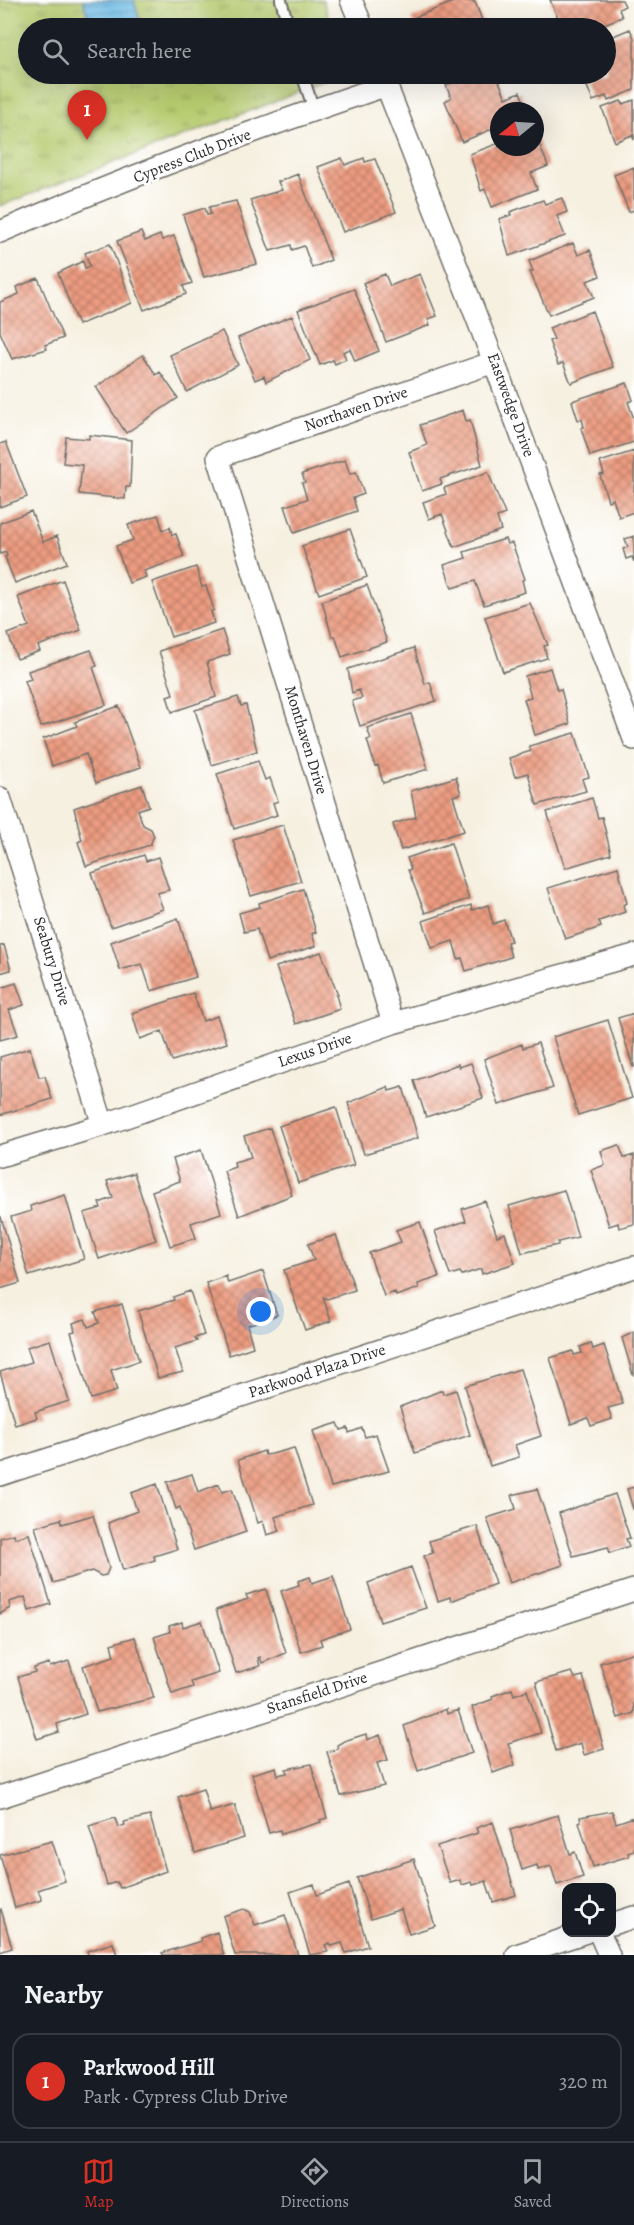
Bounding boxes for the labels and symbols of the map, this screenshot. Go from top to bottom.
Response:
pin: 1 [68,90,106,140]
north arrow [490,102,544,156]
street label: Cypress Club Drive [130,123,254,189]
street label: Eastwedge Drive [482,350,540,460]
street label: Northaven Drive [301,381,411,437]
street label: Monthaven Drive [279,683,333,797]
street label: Seabury Drive [28,914,76,1008]
street label: Lexus Drive [275,1027,355,1073]
your location [246,1297,275,1326]
street label: Parkwood Plaza Drive [246,1338,388,1404]
street label: Stansfield Drive [264,1666,370,1720]

